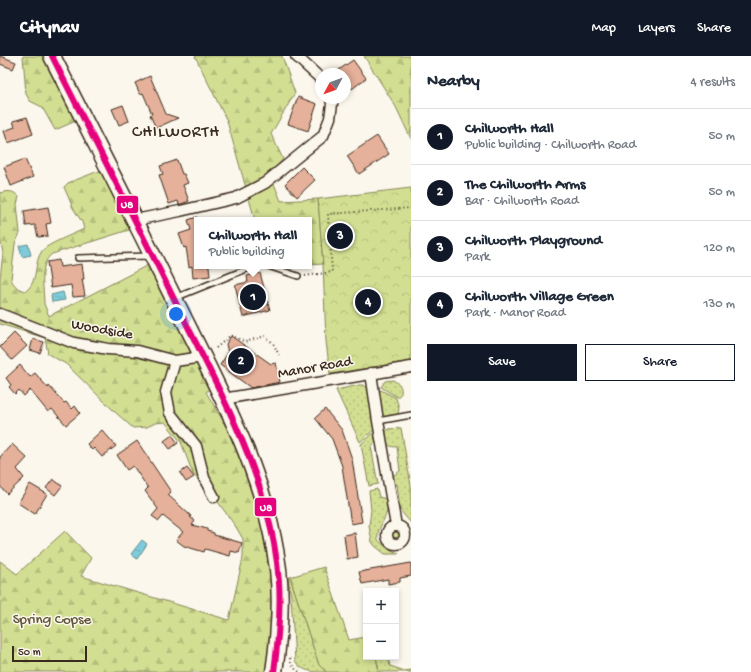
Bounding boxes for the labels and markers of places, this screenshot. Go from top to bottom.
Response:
pin: 3 [327,221,353,251]
pin: 1 [240,282,266,312]
pin: 4 [355,287,381,317]
pin: 2 [228,346,254,376]

